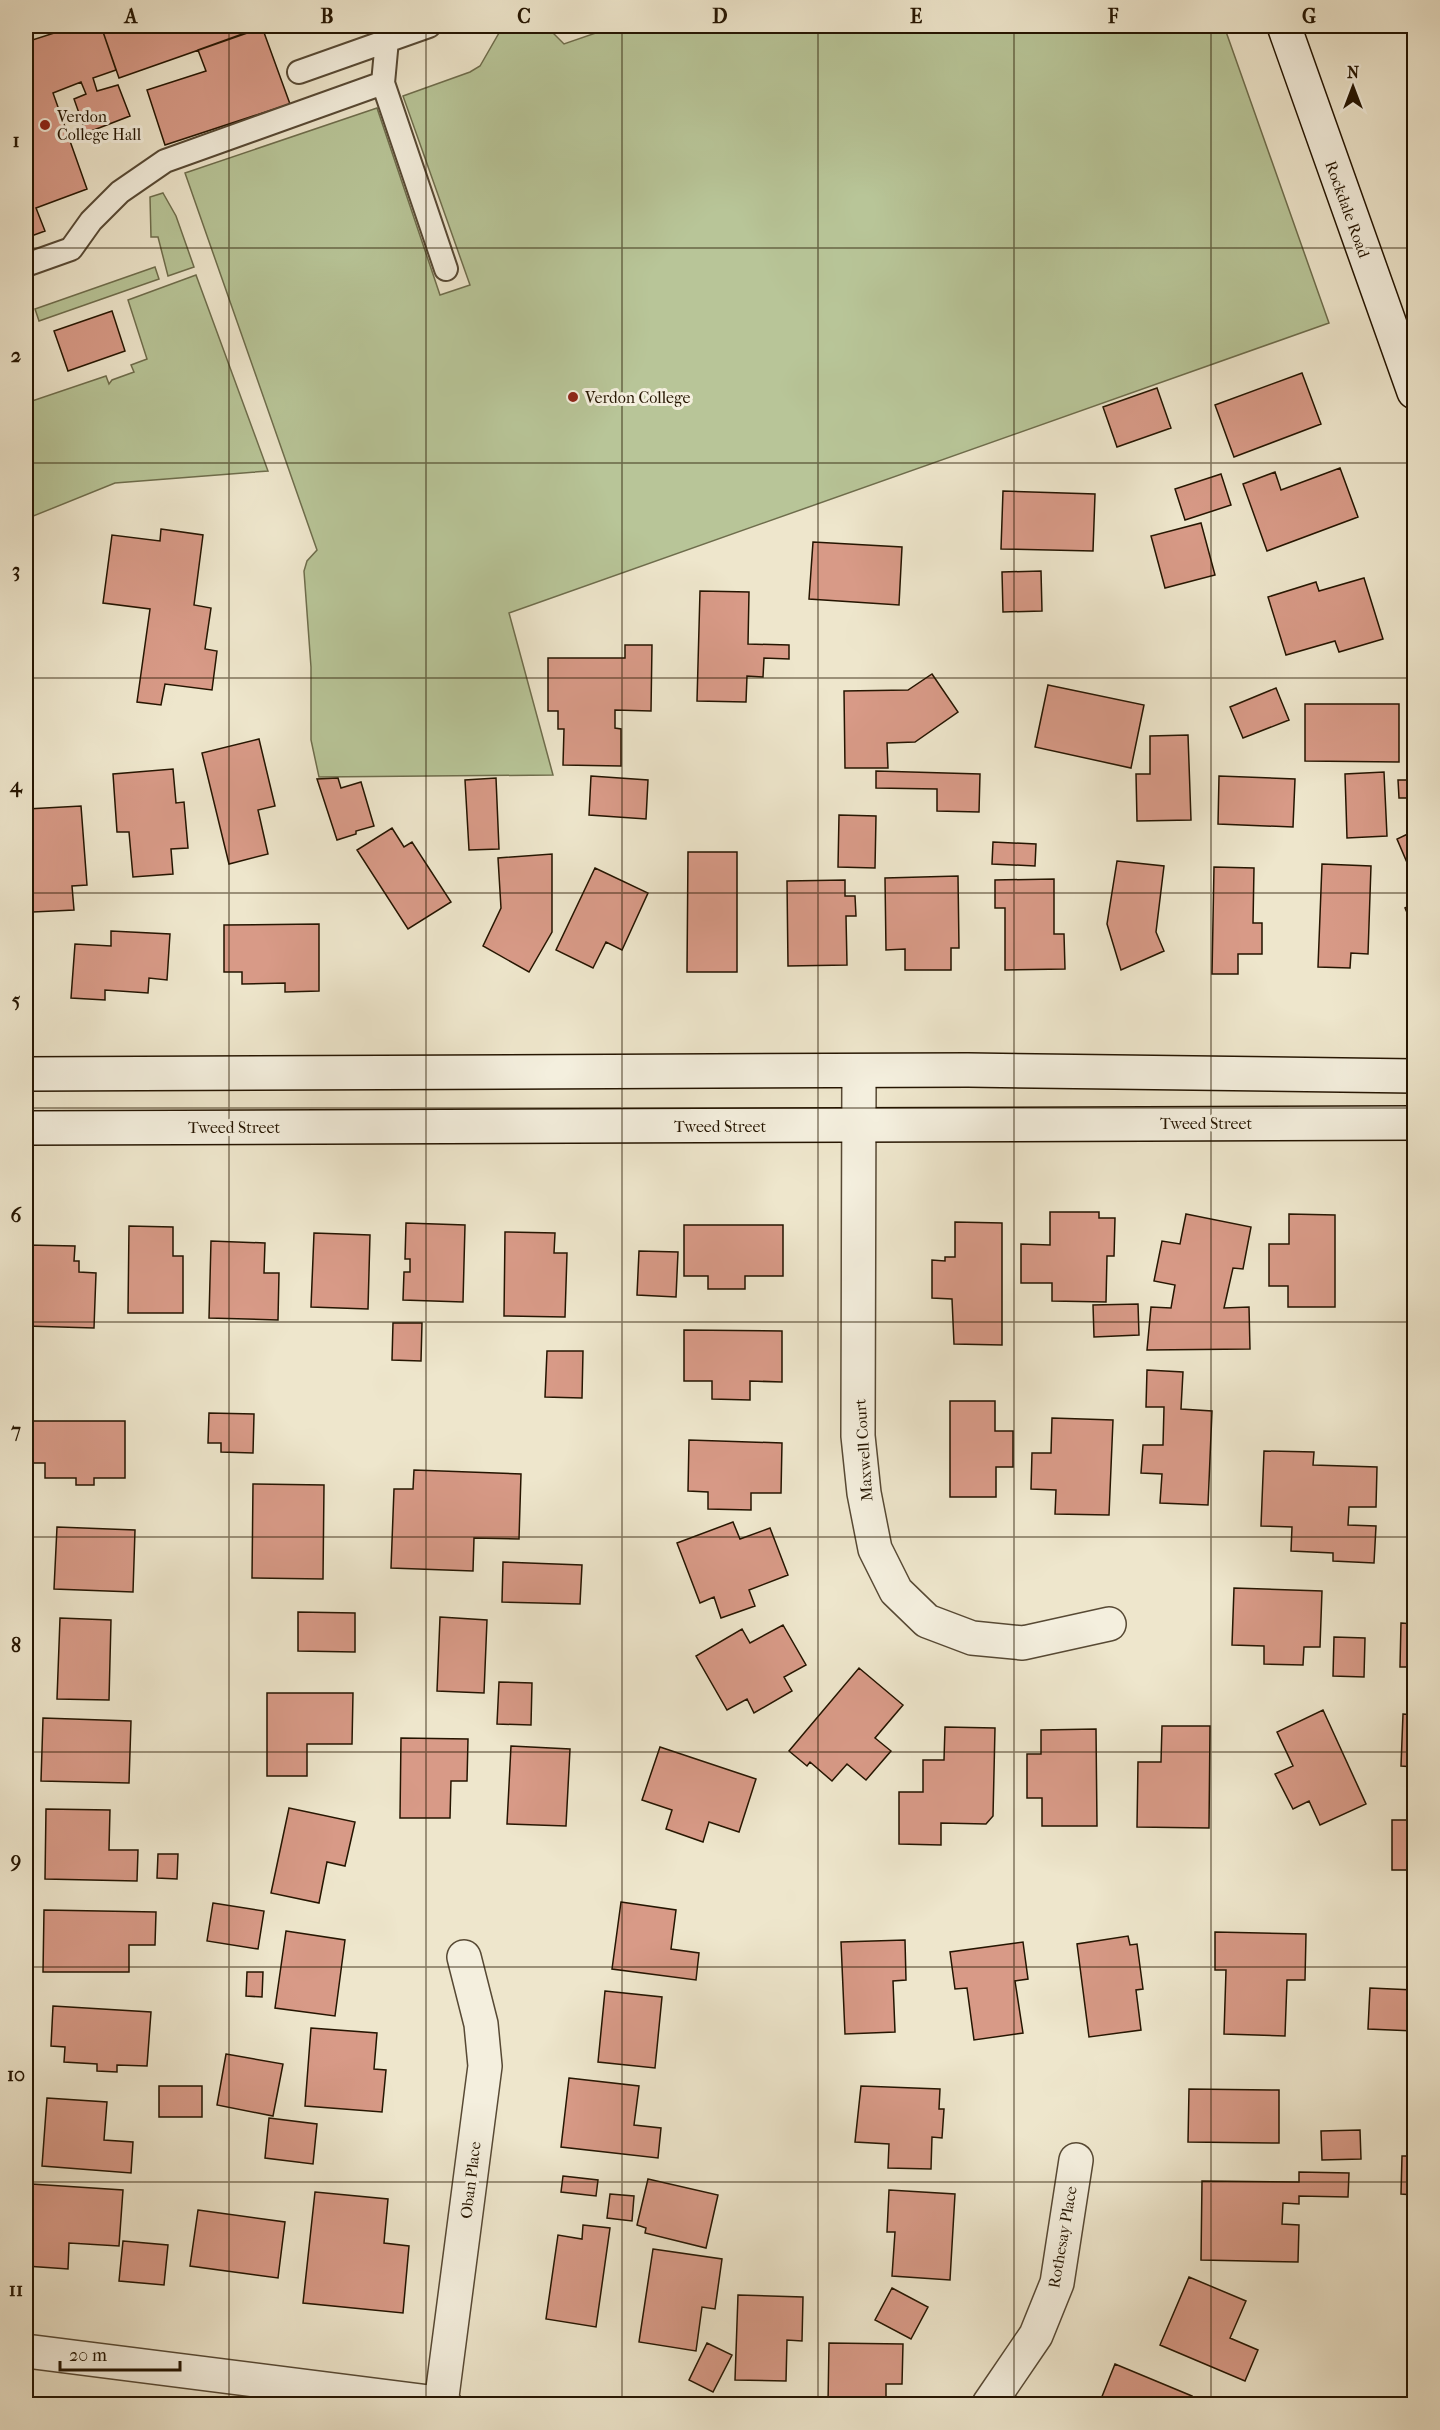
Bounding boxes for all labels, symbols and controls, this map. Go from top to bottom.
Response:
text: A [123,5,139,28]
text: B [320,5,334,28]
text: C [517,5,531,28]
text: D [712,5,728,28]
text: E [910,5,922,28]
text: F [1107,5,1119,28]
text: G [1302,5,1316,28]
north arrow [1323,57,1383,117]
text: N [1347,63,1360,82]
place label: Verdon College Hall [56,107,142,144]
marker: Verdon College Hall [38,118,52,132]
text: 1 [12,129,20,152]
street label: Rockdale Road [1321,158,1374,261]
text: 2 [11,344,21,367]
place label: Verdon College [584,388,690,407]
marker: Verdon College [566,390,580,404]
text: 3 [12,559,20,582]
text: 4 [9,774,23,798]
text: 5 [12,989,21,1012]
street label: Tweed Street [1160,1114,1252,1133]
street label: Tweed Street [674,1117,766,1136]
street label: Tweed Street [188,1118,280,1137]
text: 6 [11,1204,23,1227]
street label: Maxwell Court [850,1398,877,1502]
text: 7 [10,1419,21,1442]
text: 8 [11,1634,21,1657]
text: 9 [10,1849,21,1872]
text: 10 [7,2063,25,2086]
street label: Oban Place [456,2140,485,2220]
street label: Rothesay Place [1044,2184,1081,2290]
text: 11 [9,2278,23,2301]
scale bar [60,2334,180,2372]
text: 20 m [69,2345,107,2366]

